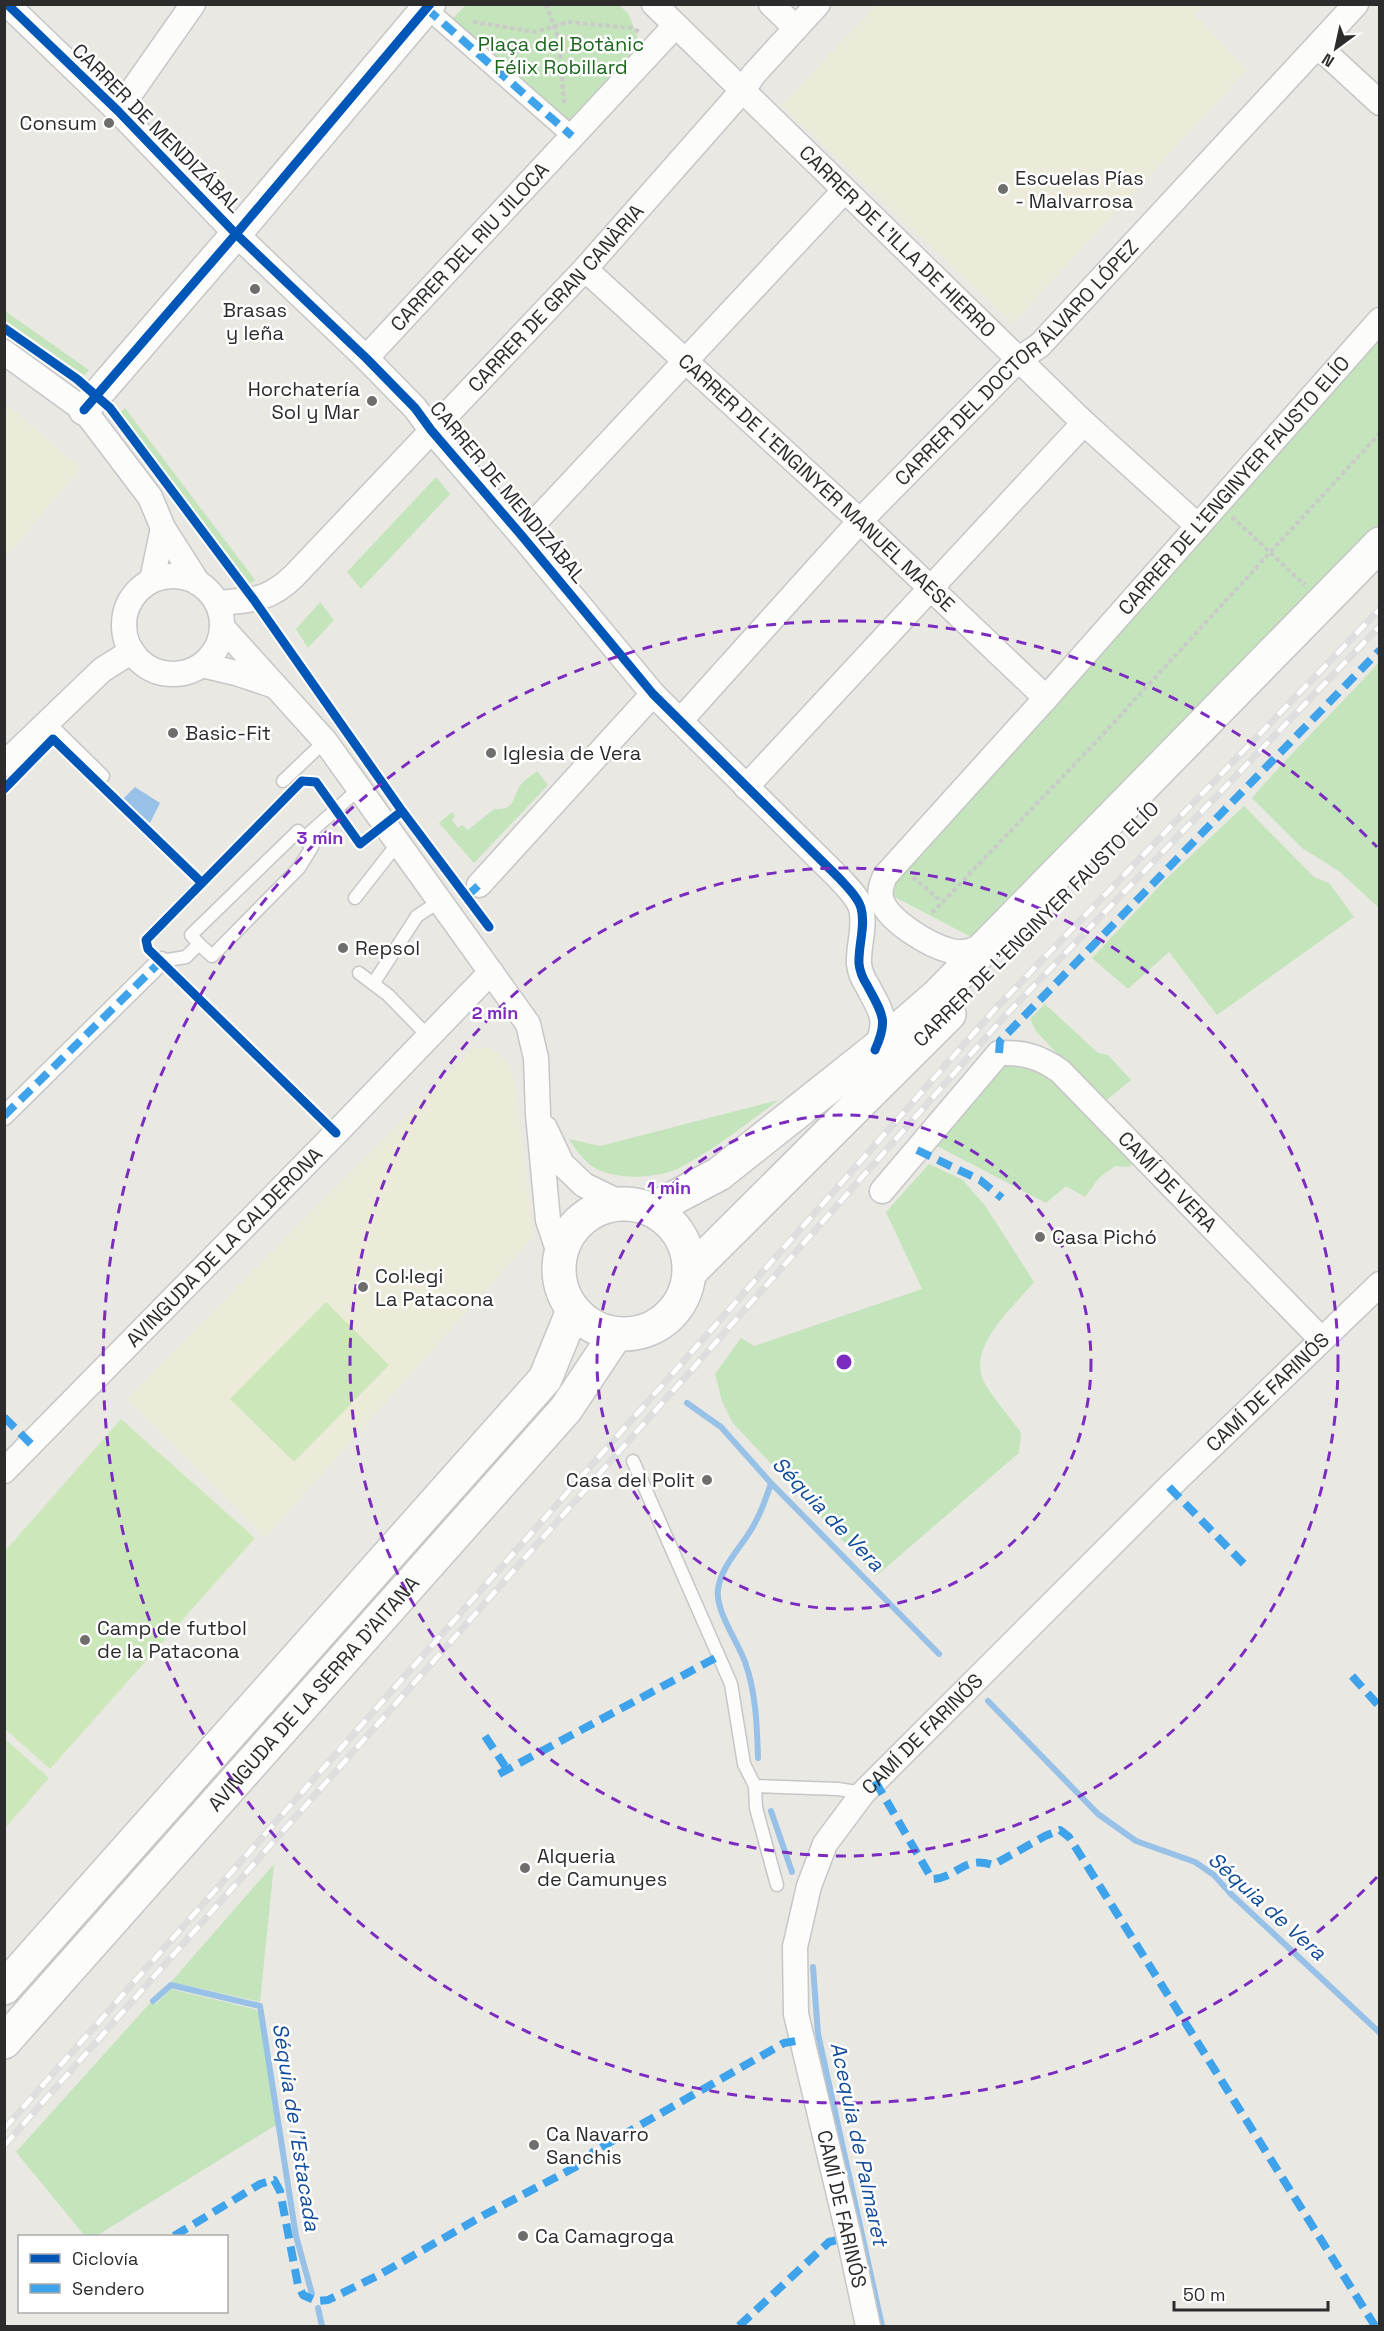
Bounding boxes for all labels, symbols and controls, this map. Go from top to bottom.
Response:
north arrow [1306,18,1366,78]
park label: Plaça del Botànic Félix Robillard [478,31,644,80]
street label: CARRER DE MENDIZÁBAL [66,37,248,219]
text: N [1318,48,1338,72]
place label: Consum [20,110,97,136]
marker: Consum [102,116,116,130]
street label: CARRER DE L'ILLA DE HIERRO [794,140,1001,343]
street label: CARRER DEL RIU JILOCA [385,156,555,337]
place label: Escuelas Pías - Malvarrosa [1015,165,1144,214]
marker: Escuelas Pías - Malvarrosa [996,182,1010,196]
street label: CARRER DE GRAN CANÀRIA [462,198,650,398]
street label: CARRER DEL DOCTOR ÁLVARO LÓPEZ [889,234,1144,491]
marker: Brasas y leña [248,282,262,296]
place label: Brasas y leña [223,297,287,346]
street label: CARRER DE L'ENGINYER MANUEL MAESE [673,348,960,617]
street label: CARRER DE L'ENGINYER FAUSTO ELÍO [1112,350,1355,620]
place label: Horchatería Sol y Mar [248,376,360,425]
marker: Horchatería Sol y Mar [365,394,379,408]
street label: CARRER DE MENDIZÁBAL [424,396,592,589]
place label: Basic-Fit [185,720,271,746]
marker: Basic-Fit [166,726,180,740]
place label: Iglesia de Vera [503,740,641,766]
marker: Iglesia de Vera [484,746,498,760]
street label: CARRER DE L'ENGINYER FAUSTO ELÍO [907,795,1165,1053]
text: 3 min [297,826,343,849]
place label: Repsol [355,935,420,961]
marker: Repsol [336,941,350,955]
text: 2 min [472,1001,518,1024]
street label: CAMÍ DE VERA [1113,1125,1223,1238]
street label: AVINGUDA DE LA CALDERONA [120,1141,328,1352]
text: 1 min [647,1176,691,1199]
place label: Casa Pichó [1052,1224,1157,1250]
marker: Casa Pichó [1033,1230,1047,1244]
place label: Col·legi La Patacona [375,1263,494,1312]
marker: Col·legi La Patacona [356,1280,370,1294]
street label: CAMÍ DE FARINÓS [1201,1327,1335,1457]
centre of rings [834,1352,854,1372]
water label: Séquia de Vera [767,1450,891,1578]
place label: Casa del Polit [566,1467,695,1493]
marker: Casa del Polit [700,1473,714,1487]
street label: AVINGUDA DE LA SERRA D'AITANA [202,1570,425,1817]
place label: Camp de futbol de la Patacona [97,1615,247,1664]
marker: Camp de futbol de la Patacona [78,1633,92,1647]
street label: CAMÍ DE FARINÓS [856,1668,988,1800]
place label: Alqueria de Camunyes [537,1843,667,1892]
water label: Séquia de Vera [1203,1846,1333,1966]
marker: Alqueria de Camunyes [518,1861,532,1875]
water label: Séquia de l'Estacada [267,2021,326,2234]
water label: Acequia de Palmaret [825,2040,895,2250]
place label: Ca Navarro Sanchis [546,2121,649,2170]
street label: CAMÍ DE FARINÓS [811,2128,873,2290]
marker: Ca Navarro Sanchis [527,2138,541,2152]
place label: Ca Camagroga [535,2223,674,2249]
marker: Ca Camagroga [516,2229,530,2243]
legend [18,2235,228,2313]
text: Ciclovía [72,2247,138,2270]
scale bar [1174,2274,1328,2312]
text: Sendero [72,2277,145,2300]
text: 50 m [1183,2283,1225,2306]

